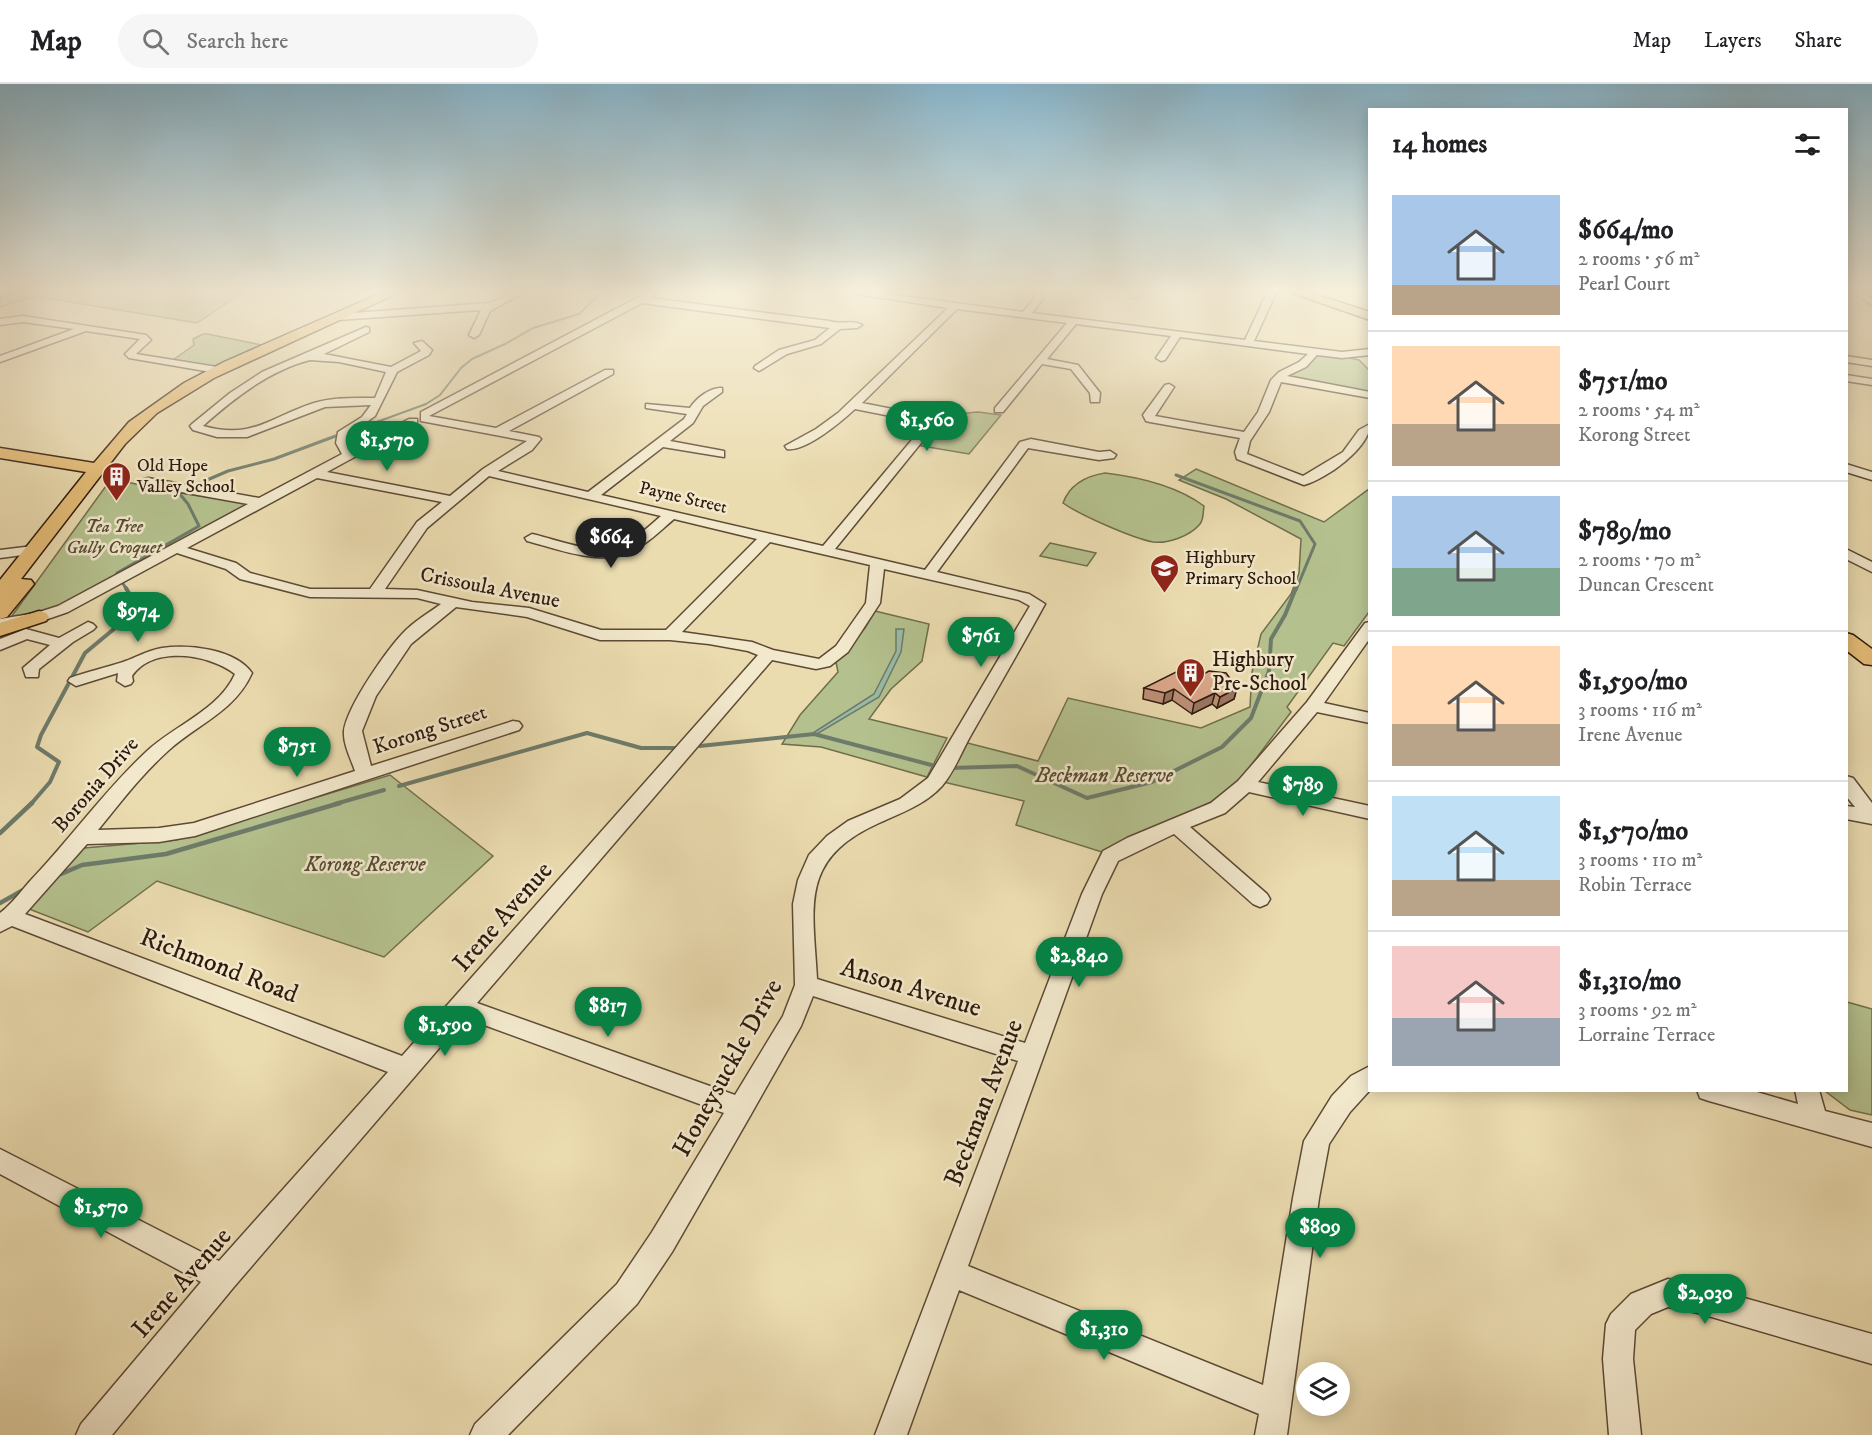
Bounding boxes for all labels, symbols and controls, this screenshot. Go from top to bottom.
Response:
search box [118,14,538,68]
text: Map [30,24,82,59]
icon: search [139,25,172,58]
text: Search here [187,28,288,55]
text: Map [1632,28,1671,54]
text: Layers [1704,28,1762,54]
text: Share [1795,28,1842,54]
text: 14 homes [1392,128,1487,161]
icon: filters [1791,128,1824,161]
text: $664/mo [1578,214,1673,247]
icon: home [1440,219,1512,291]
text: 2 rooms · 56 m² [1578,247,1700,272]
text: Pearl Court [1578,272,1670,297]
text: $751/mo [1578,365,1667,398]
icon: home [1440,370,1512,442]
text: 2 rooms · 54 m² [1578,398,1700,423]
pin: $1,560 [878,401,976,452]
text: $1,560 [900,408,954,433]
pin: $1,570 [338,421,436,472]
text: Korong Street [1578,423,1690,448]
text: $1,570 [360,428,414,453]
place label: Old Hope Valley School [136,455,236,498]
building icon: Old Hope Valley School [100,460,132,502]
street label: Payne Street [637,477,729,519]
text: $789/mo [1578,515,1671,548]
park label: Tea Tree Gully Croquet [66,516,163,559]
pin: $664 [575,518,647,569]
icon: home [1440,520,1512,592]
text: $664 [589,525,633,550]
place label: Highbury Primary School [1185,547,1297,590]
text: 2 rooms · 70 m² [1578,548,1701,573]
school or university icon: Highbury Primary School [1148,552,1180,594]
street label: Crissoula Avenue [418,562,562,614]
text: Duncan Crescent [1578,573,1714,598]
pin: $974 [102,592,174,643]
text: $974 [117,599,159,624]
pin: $761 [945,617,1017,668]
text: $761 [961,624,1001,649]
place label: Highbury Pre-School [1212,647,1308,697]
building icon: Highbury Pre-School [1175,656,1207,698]
text: $1,590/mo [1578,665,1687,698]
icon: home [1440,670,1512,742]
text: 3 rooms · 116 m² [1578,698,1702,723]
street label: Korong Street [370,699,490,761]
text: Irene Avenue [1578,723,1683,748]
pin: $751 [261,727,333,778]
street label: Boronia Drive [47,732,145,838]
text: $751 [278,734,316,759]
park label: Beckman Reserve [1034,763,1174,789]
pin: $789 [1267,766,1339,817]
text: $789 [1282,773,1324,798]
text: $1,570/mo [1578,815,1688,848]
icon: home [1440,820,1512,892]
text: 3 rooms · 110 m² [1578,848,1702,873]
park label: Korong Reserve [304,852,426,878]
street label: Irene Avenue [446,855,560,979]
text: Robin Terrace [1578,873,1692,898]
street label: Richmond Road [135,921,303,1011]
pin: $2,840 [1030,937,1128,988]
text: $2,840 [1050,944,1108,969]
street label: Anson Avenue [837,951,985,1025]
text: $1,310/mo [1578,965,1681,998]
icon: home [1440,970,1512,1042]
street label: Honeysuckle Drive [666,973,790,1163]
pin: $817 [572,987,644,1038]
text: $817 [589,994,627,1019]
text: 3 rooms · 92 m² [1578,998,1697,1023]
pin: $1,590 [396,1006,494,1057]
text: $1,590 [418,1013,472,1038]
street label: Beckman Avenue [937,1015,1031,1191]
text: Lorraine Terrace [1578,1023,1715,1048]
pin: $1,570 [52,1188,150,1239]
text: $1,570 [74,1195,128,1220]
pin: $809 [1284,1208,1356,1259]
text: $809 [1299,1215,1341,1240]
street label: Irene Avenue [125,1221,239,1345]
pin: $2,030 [1656,1274,1754,1325]
text: $2,030 [1677,1281,1733,1306]
pin: $1,310 [1055,1310,1153,1361]
text: $1,310 [1079,1317,1129,1342]
map controls [1296,1362,1350,1416]
button: layers [1296,1362,1350,1416]

